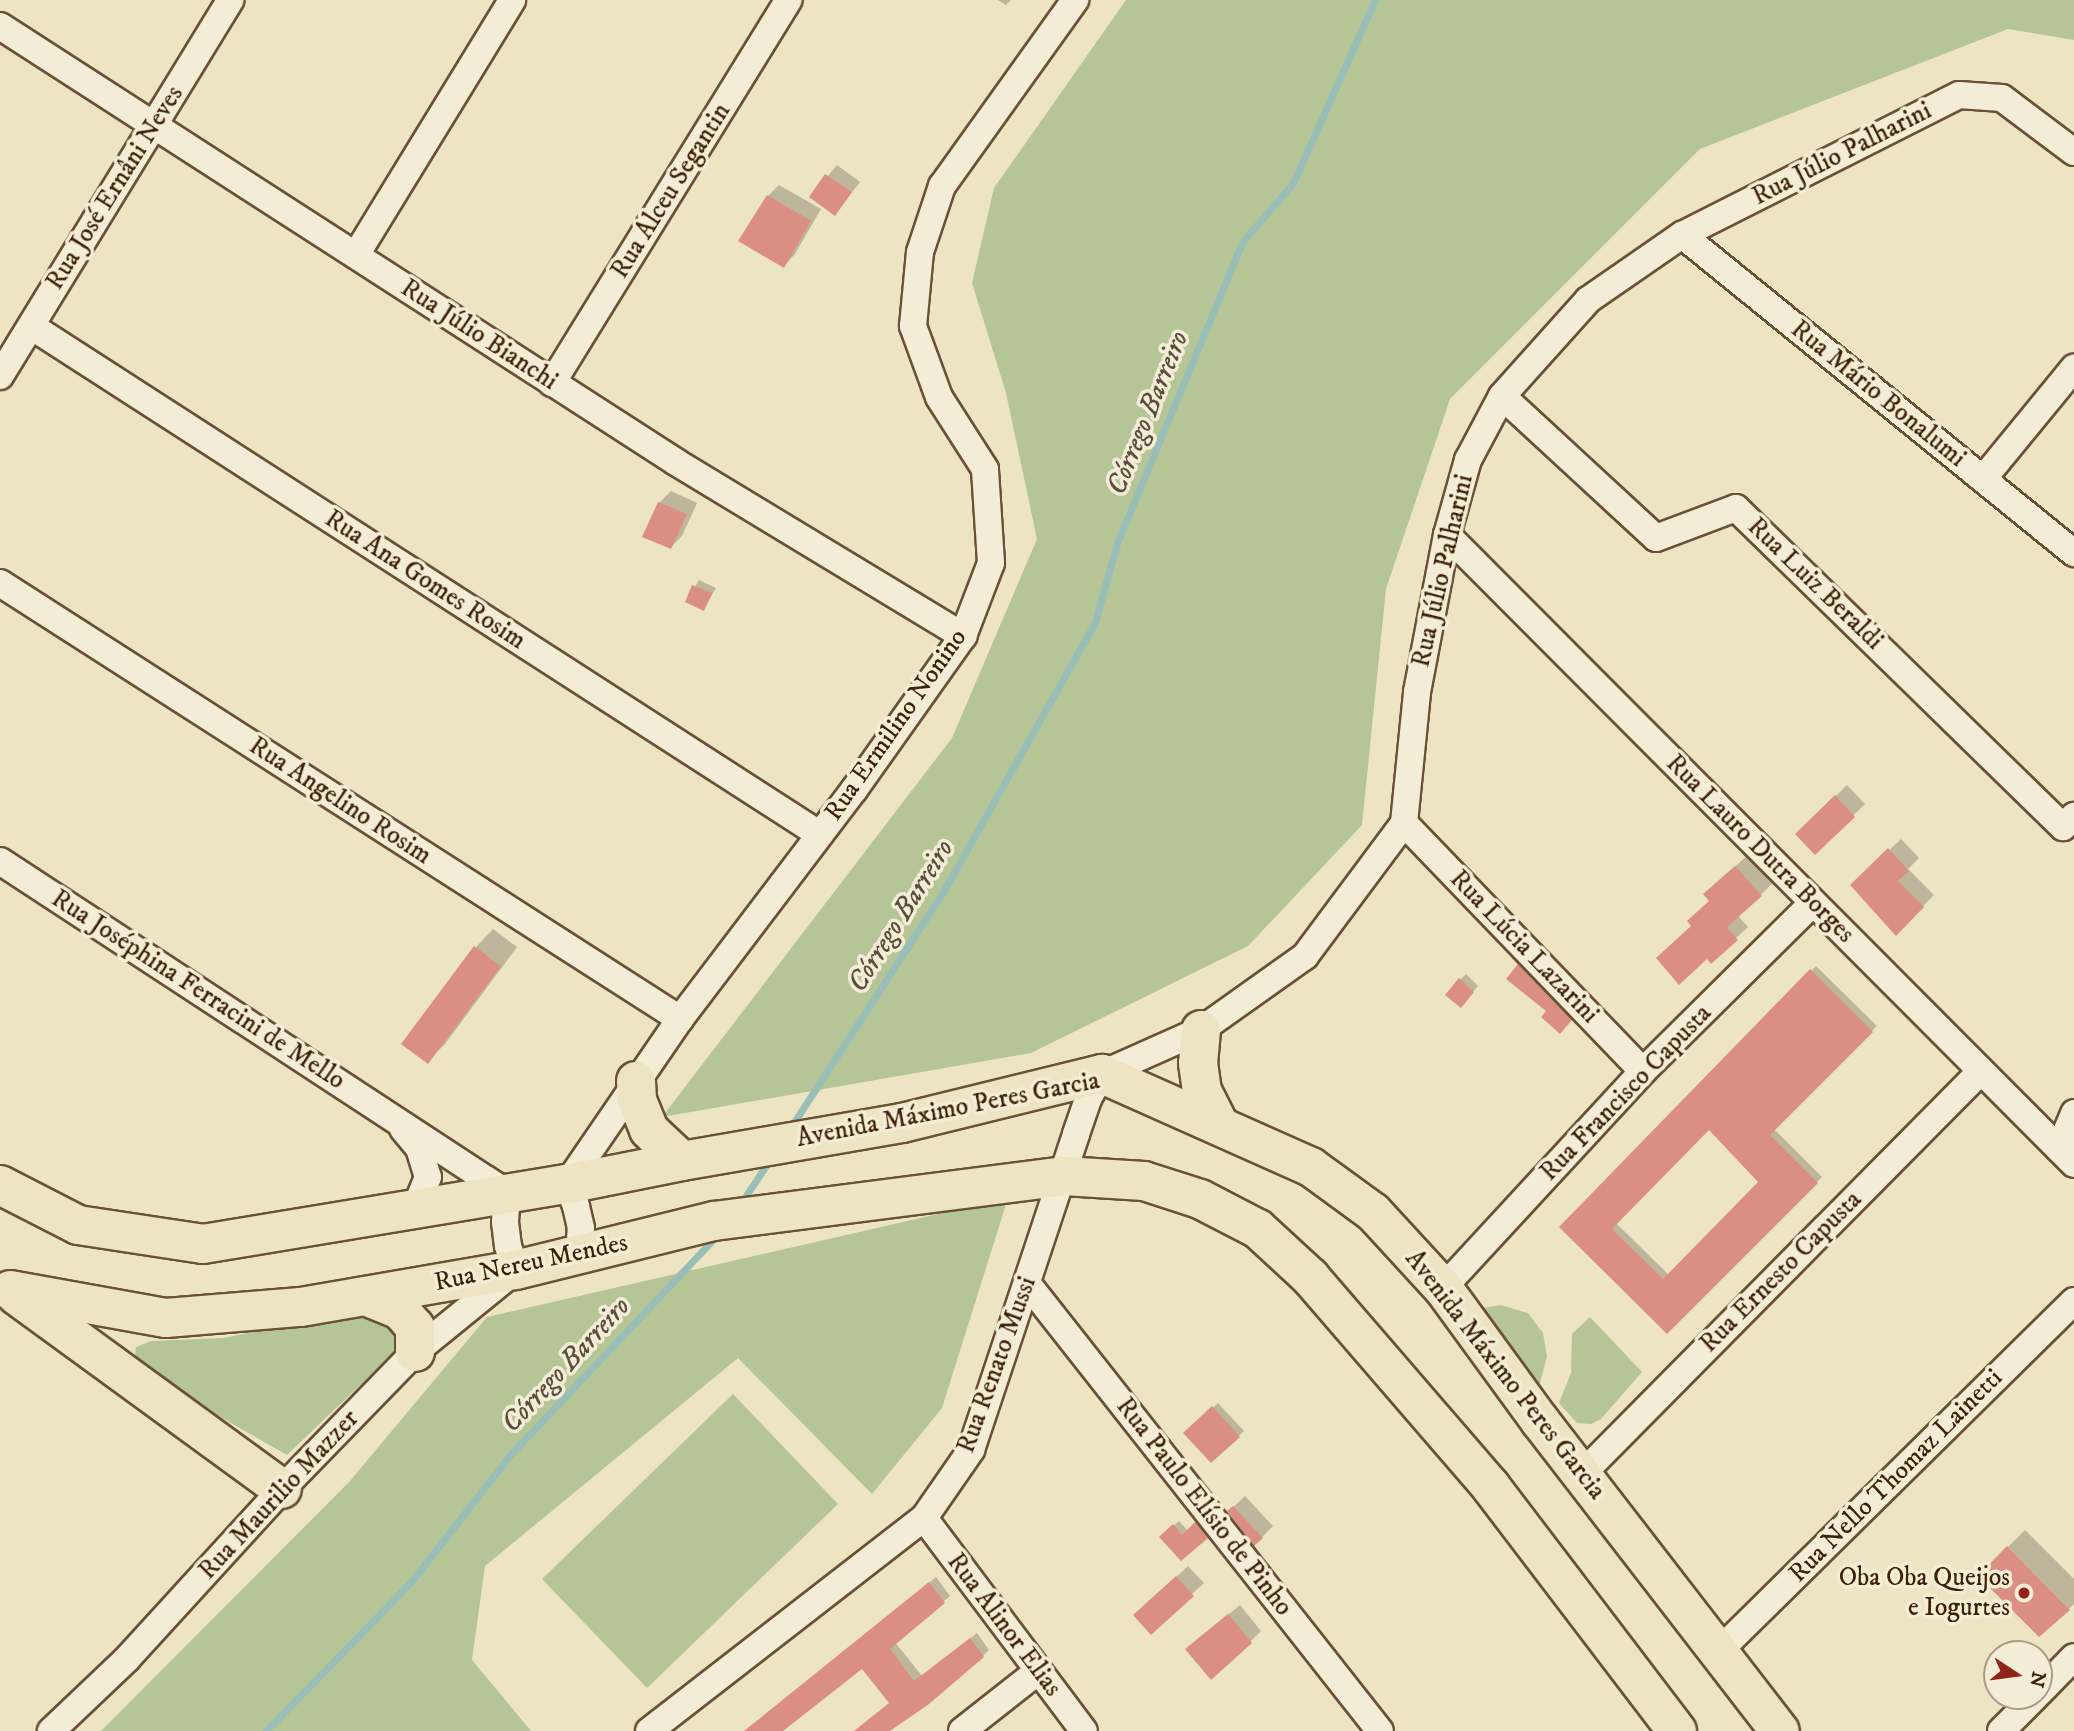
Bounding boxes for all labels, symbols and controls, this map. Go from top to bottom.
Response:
street label: Rua José Ernâni Neves [40,80,190,296]
street label: Rua Júlio Palharini [1747,95,1937,213]
street label: Rua Alceu Segantin [605,98,737,284]
street label: Rua Júlio Bianchi [395,273,563,397]
street label: Rua Mário Bonalumi [1784,314,1972,474]
water label: Córrego Barreiro [1100,326,1196,500]
street label: Rua Júlio Palharini [1406,472,1480,670]
street label: Rua Ana Gomes Rosim [319,503,531,657]
street label: Rua Luiz Beraldi [1741,511,1889,657]
street label: Rua Ermilino Nonino [818,623,974,827]
street label: Rua Angelino Rosim [243,730,437,872]
street label: Rua Lauro Dutra Borges [1659,748,1861,950]
water label: Córrego Barreiro [841,834,961,998]
street label: Rua Lúcia Lazarini [1443,864,1605,1030]
street label: Rua Joséphina Ferracini de Mello [45,883,351,1097]
street label: Rua Francisco Capusta [1534,998,1718,1188]
street label: Avenida Máximo Peres Garcia [794,1065,1102,1155]
street label: Rua Ernesto Capusta [1694,1185,1868,1359]
street label: Rua Nereu Mendes [432,1227,630,1299]
street label: Avenida Máximo Peres Garcia [1398,1244,1612,1506]
street label: Rua Renato Mussi [951,1272,1043,1458]
water label: Córrego Barreiro [495,1290,637,1440]
street label: Rua Nello Thomaz Lainetti [1783,1363,2009,1589]
street label: Rua Paulo Elísio de Pinho [1109,1392,1299,1622]
street label: Rua Maurilio Mazzer [192,1404,366,1586]
street label: Rua Alinor Elias [940,1547,1068,1703]
place label: Oba Oba Queijos e Iogurtes [1839,1562,2010,1624]
marker: Oba Oba Queijos e Iogurtes [2016,1585,2032,1601]
north arrow [1983,1640,2053,1710]
text: N [2024,1669,2050,1690]

